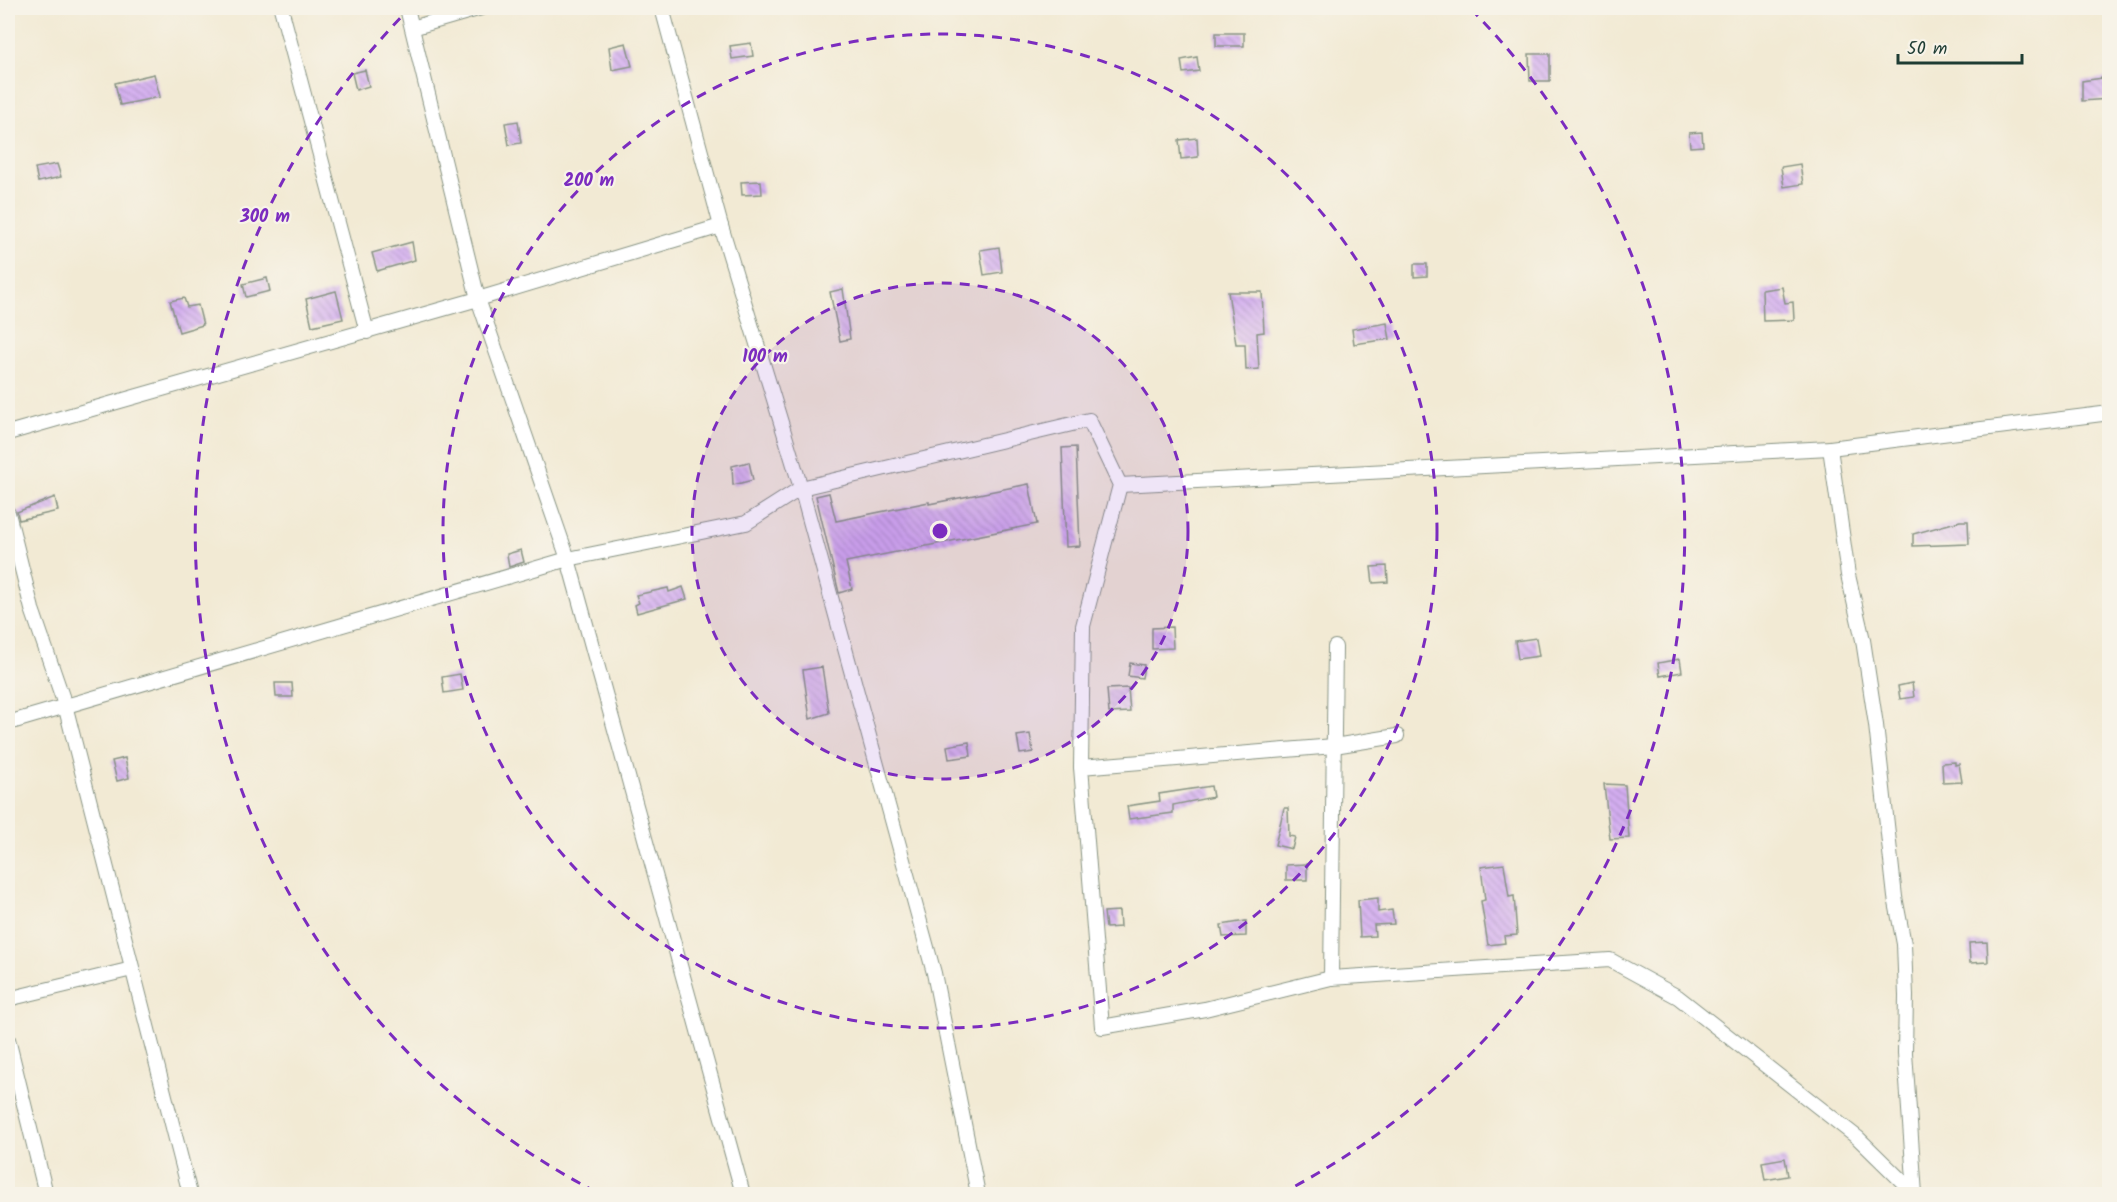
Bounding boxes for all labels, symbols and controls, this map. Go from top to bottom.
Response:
scale bar [1898,27,2022,65]
text: 50 m [1907,35,1947,64]
text: 200 m [564,167,615,196]
text: 300 m [239,203,290,232]
text: 100 m [742,343,788,372]
centre of rings [930,521,950,541]

